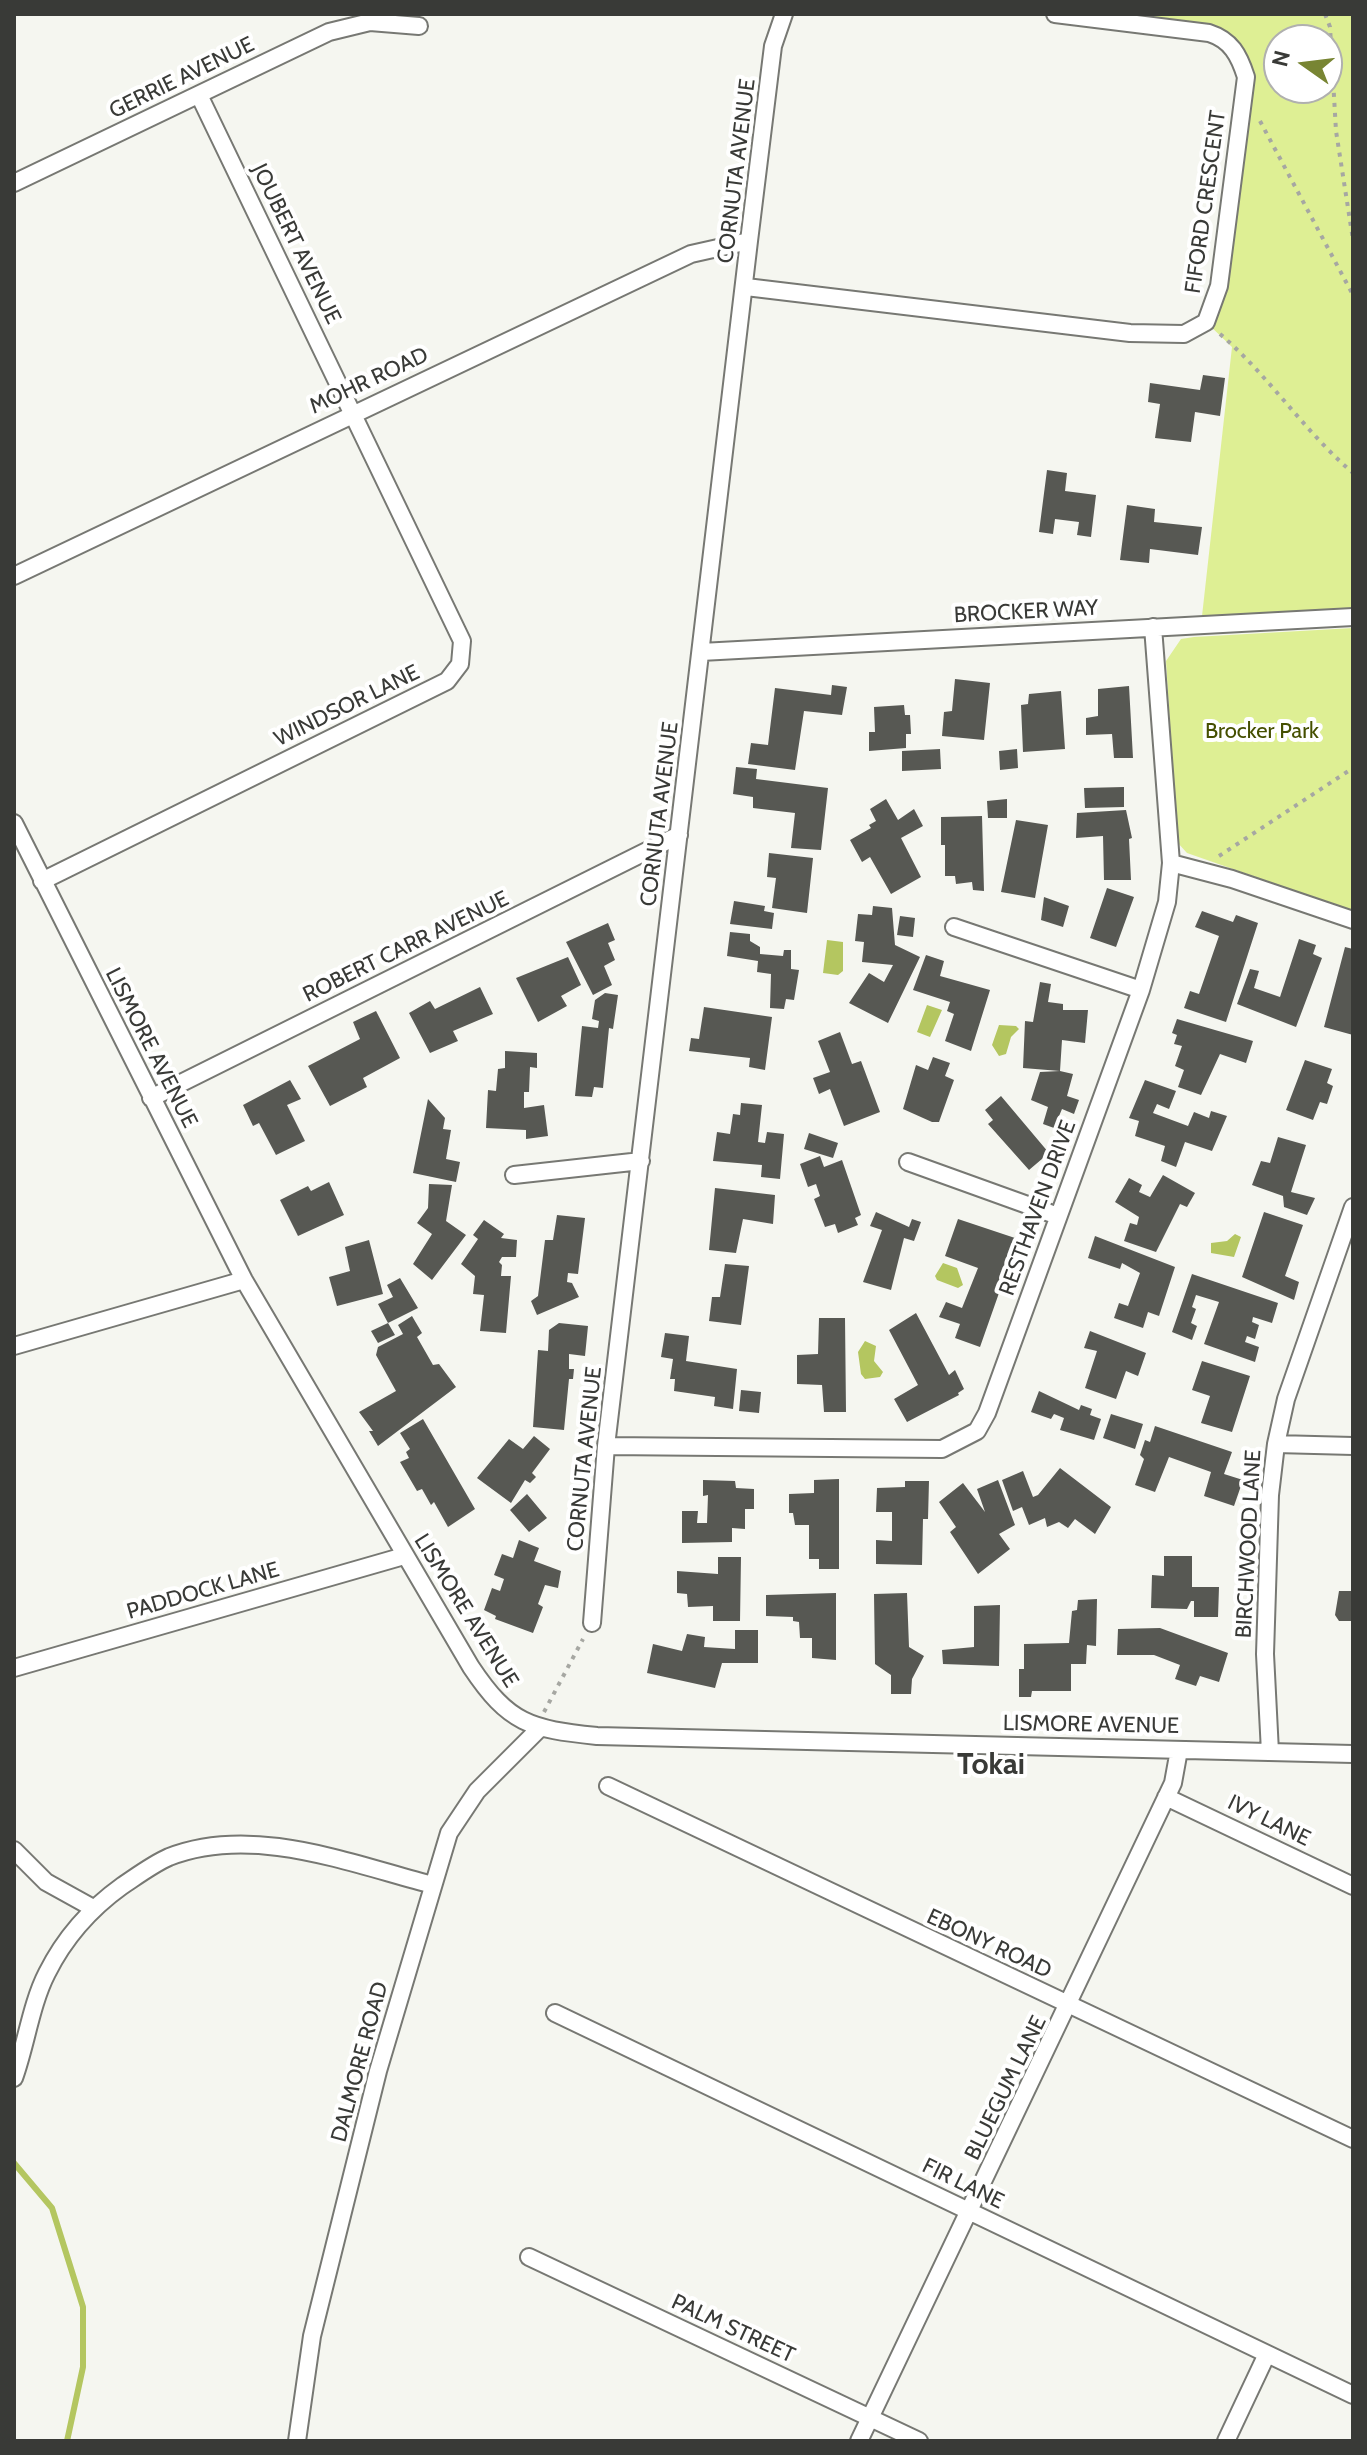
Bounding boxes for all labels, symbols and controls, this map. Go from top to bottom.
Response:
north arrow [1263,24,1343,104]
street label: GERRIE AVENUE [105,32,259,124]
text: N [1266,48,1296,69]
street label: CORNUTA AVENUE [713,77,761,265]
street label: FIFORD CRESCENT [1180,109,1232,295]
street label: JOUBERT AVENUE [246,160,346,328]
street label: MOHR ROAD [305,342,433,420]
street label: BROCKER WAY [953,595,1099,629]
street label: WINDSOR LANE [270,659,424,753]
park label: Brocker Park [1205,719,1319,745]
street label: CORNUTA AVENUE [636,720,684,908]
street label: ROBERT CARR AVENUE [299,886,513,1008]
street label: LISMORE AVENUE [99,963,203,1133]
street label: RESTHAVEN DRIVE [994,1117,1082,1299]
street label: CORNUTA AVENUE [562,1365,608,1553]
street label: BIRCHWOOD LANE [1231,1449,1267,1639]
street label: LISMORE AVENUE [408,1529,524,1693]
street label: PADDOCK LANE [124,1557,282,1625]
street label: LISMORE AVENUE [1003,1710,1179,1740]
district label: Tokai [957,1747,1025,1783]
street label: IVY LANE [1223,1790,1315,1852]
street label: EBONY ROAD [922,1904,1056,1984]
street label: DALMORE ROAD [326,1979,394,2145]
street label: BLUEGUM LANE [960,2012,1052,2164]
street label: FIR LANE [918,2153,1008,2215]
street label: PALM STREET [667,2289,799,2369]

